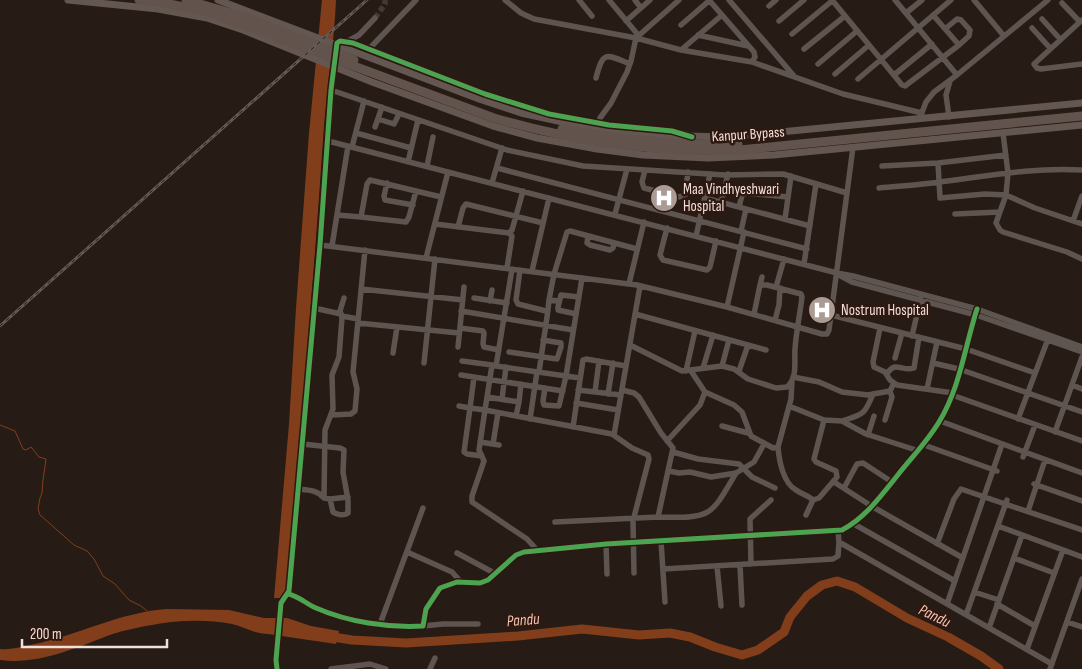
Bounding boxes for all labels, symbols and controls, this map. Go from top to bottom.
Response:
street label: Kanpur Bypass [711,122,785,147]
place label: Maa Vindhyeshwari Hospital [683,180,779,216]
hospital icon: Maa Vindhyeshwari Hospital [649,183,679,213]
hospital icon: Nostrum Hospital [807,295,837,325]
place label: Nostrum Hospital [841,301,929,320]
water label: Pandu [915,601,954,632]
water label: Pandu [506,610,541,631]
scale bar [22,616,168,648]
text: 200 m [30,625,62,644]

